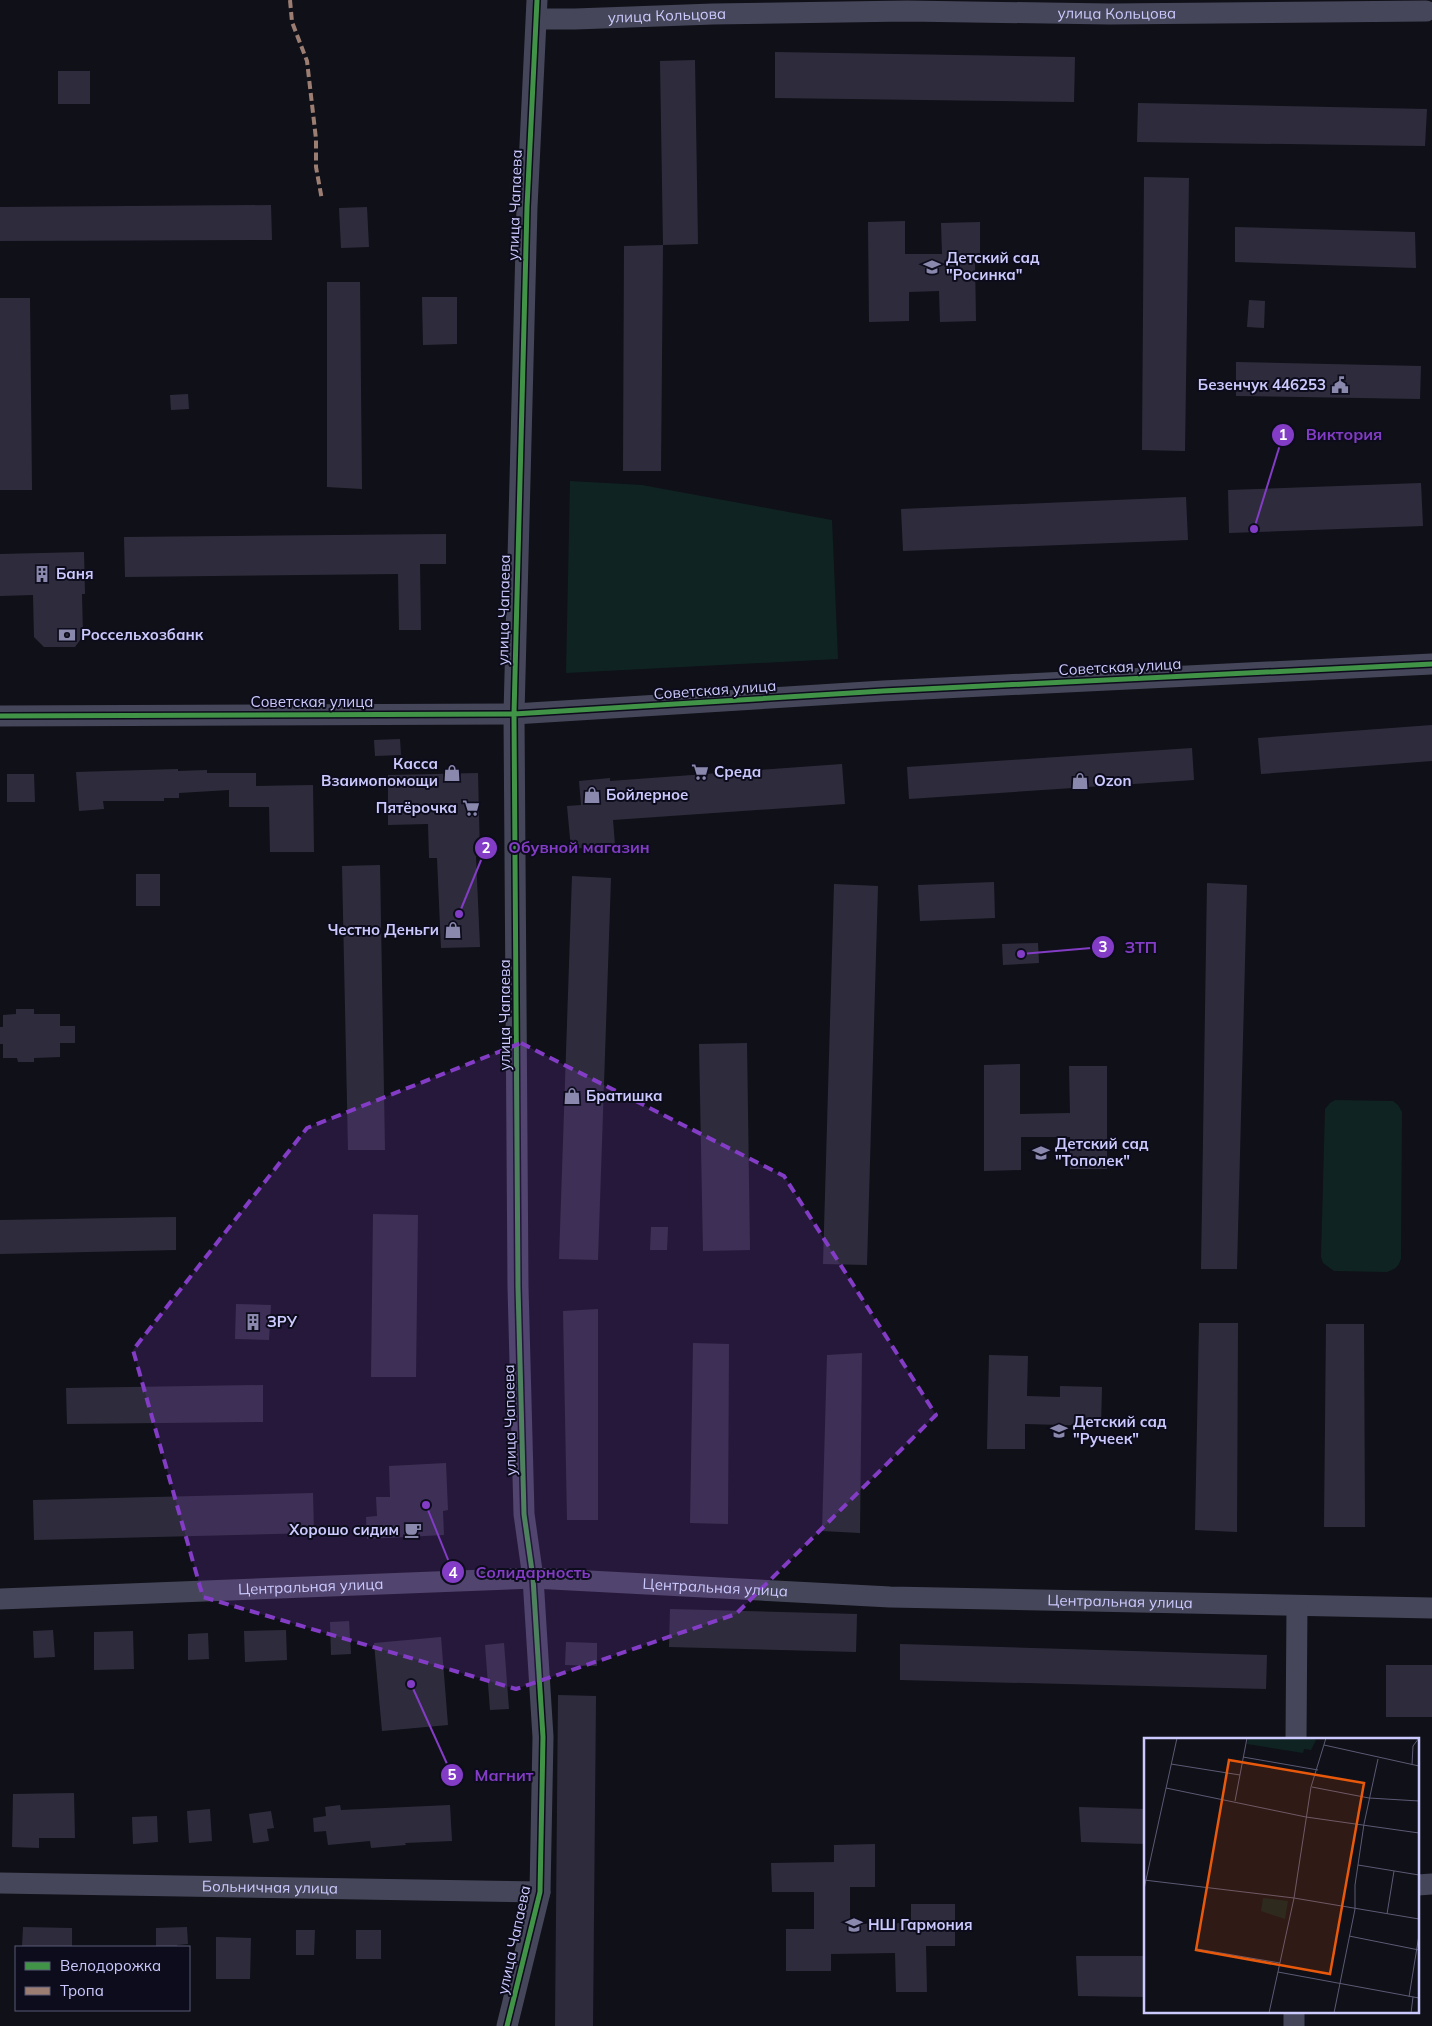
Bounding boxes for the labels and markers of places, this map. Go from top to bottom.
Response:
place label: Детский сад "Росинка" [946,248,1040,284]
school or university icon: Детский сад "Росинка" [922,257,942,277]
place label: Безенчук 446253 [1198,375,1326,394]
public building icon: Безенчук 446253 [1330,375,1350,395]
callout: Виктория [1271,419,1392,450]
building icon: Баня [32,564,52,584]
place label: Баня [56,564,94,583]
bank icon: Россельхозбанк [57,625,77,645]
place label: Россельхозбанк [81,625,204,644]
place label: Касса Взаимопомощи [321,754,438,790]
supermarket icon: Среда [690,762,710,782]
place label: Среда [714,762,761,781]
shop icon: Касса Взаимопомощи [442,763,462,783]
shop icon: Ozon [1070,771,1090,791]
place label: Ozon [1094,771,1131,790]
shop icon: Бойлерное [582,785,602,805]
place label: Бойлерное [606,785,689,804]
place label: Пятёрочка [376,798,457,817]
supermarket icon: Пятёрочка [461,798,481,818]
callout: Обувной магазин [474,832,660,863]
place label: Честно Деньги [328,920,439,939]
shop icon: Честно Деньги [443,920,463,940]
callout: ЗТП [1090,931,1168,962]
shop icon: Братишка [562,1086,582,1106]
place label: Братишка [586,1086,663,1105]
place label: Детский сад "Тополек" [1055,1134,1149,1170]
school or university icon: Детский сад "Тополек" [1031,1143,1051,1163]
building icon: ЗРУ [243,1312,263,1332]
place label: ЗРУ [267,1312,298,1331]
place label: Детский сад "Ручеек" [1073,1412,1167,1448]
school or university icon: Детский сад "Ручеек" [1049,1421,1069,1441]
place label: Хорошо сидим [288,1520,399,1539]
cafe icon: Хорошо сидим [403,1520,423,1540]
callout: Солидарность [440,1557,600,1588]
callout: Магнит [439,1759,543,1790]
school or university icon: НШ Гармония [844,1915,864,1935]
place label: НШ Гармония [868,1915,973,1934]

